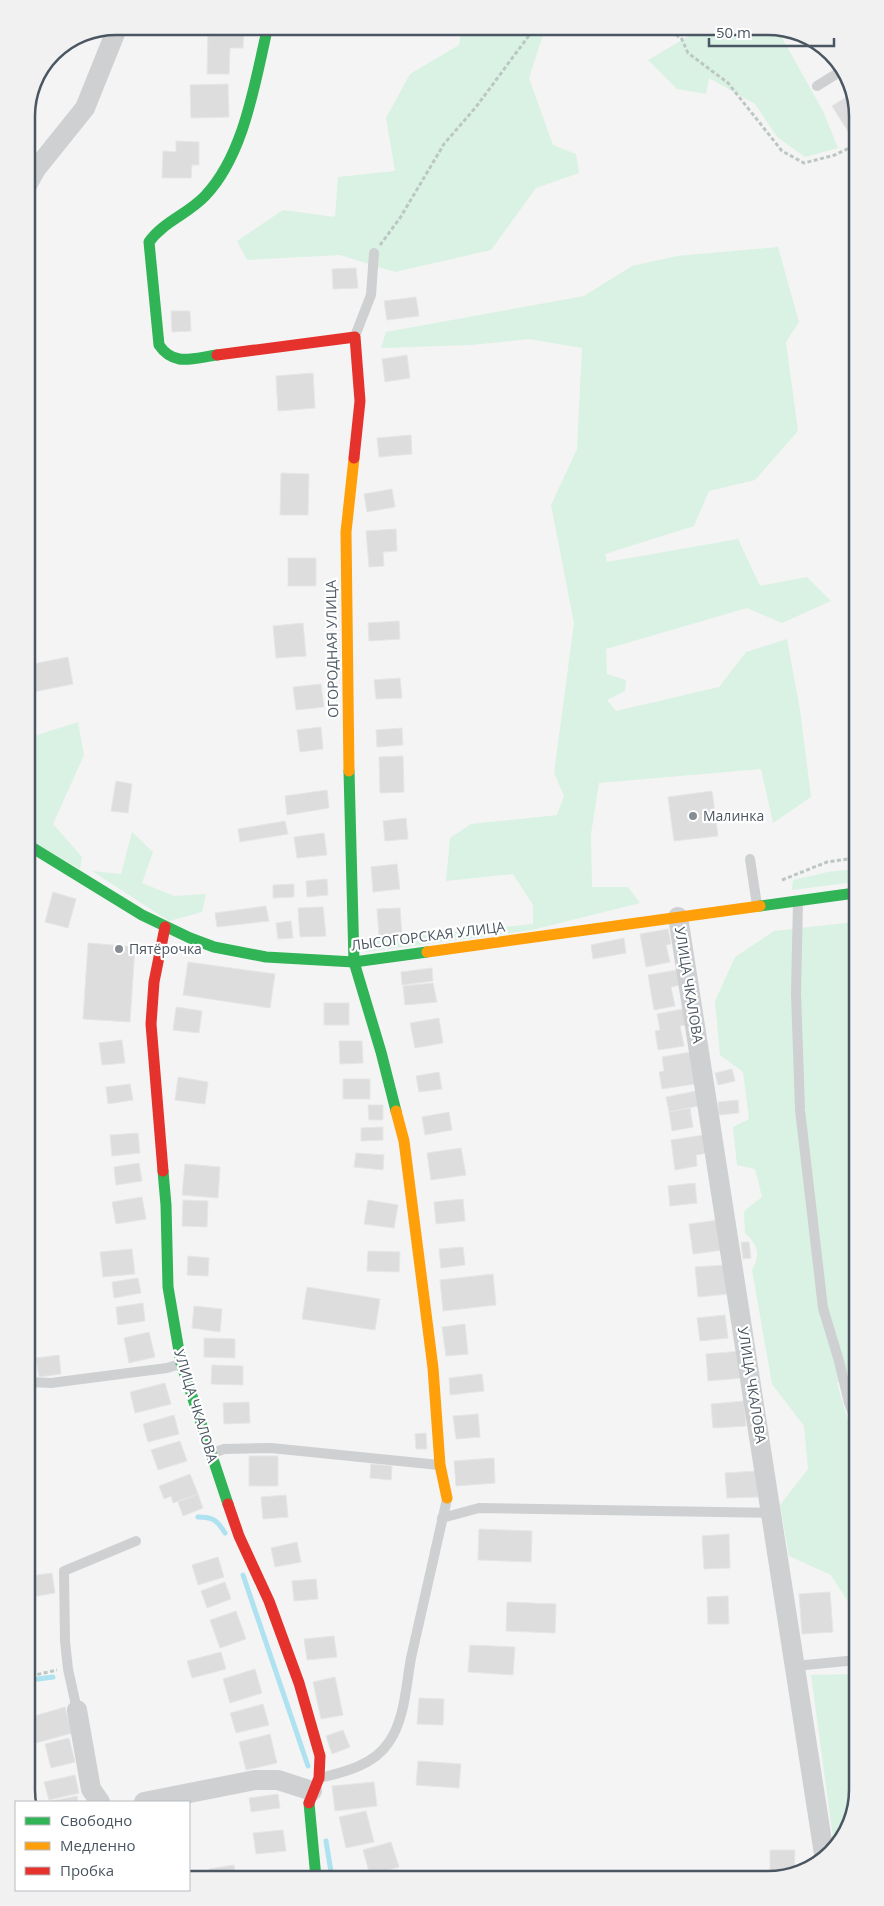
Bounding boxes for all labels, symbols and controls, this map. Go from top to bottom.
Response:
scale bar [709,15,834,47]
text: 50 m [716,22,751,42]
street label: ОГОРОДНАЯ УЛИЦА [321,580,342,718]
place label: Малинка [703,806,764,825]
marker: Малинка [687,810,699,822]
street label: ЛЫСОГОРСКАЯ УЛИЦА [350,917,506,954]
street label: УЛИЦА ЧКАЛОВА [671,925,708,1045]
place label: Пятёрочка [129,939,202,958]
marker: Пятёрочка [113,943,125,955]
street label: УЛИЦА ЧКАЛОВА [734,1325,771,1445]
street label: УЛИЦА ЧКАЛОВА [170,1347,223,1465]
legend [15,1801,190,1891]
text: Свободно [60,1810,132,1830]
text: Медленно [60,1835,136,1855]
text: Пробка [60,1860,114,1880]

